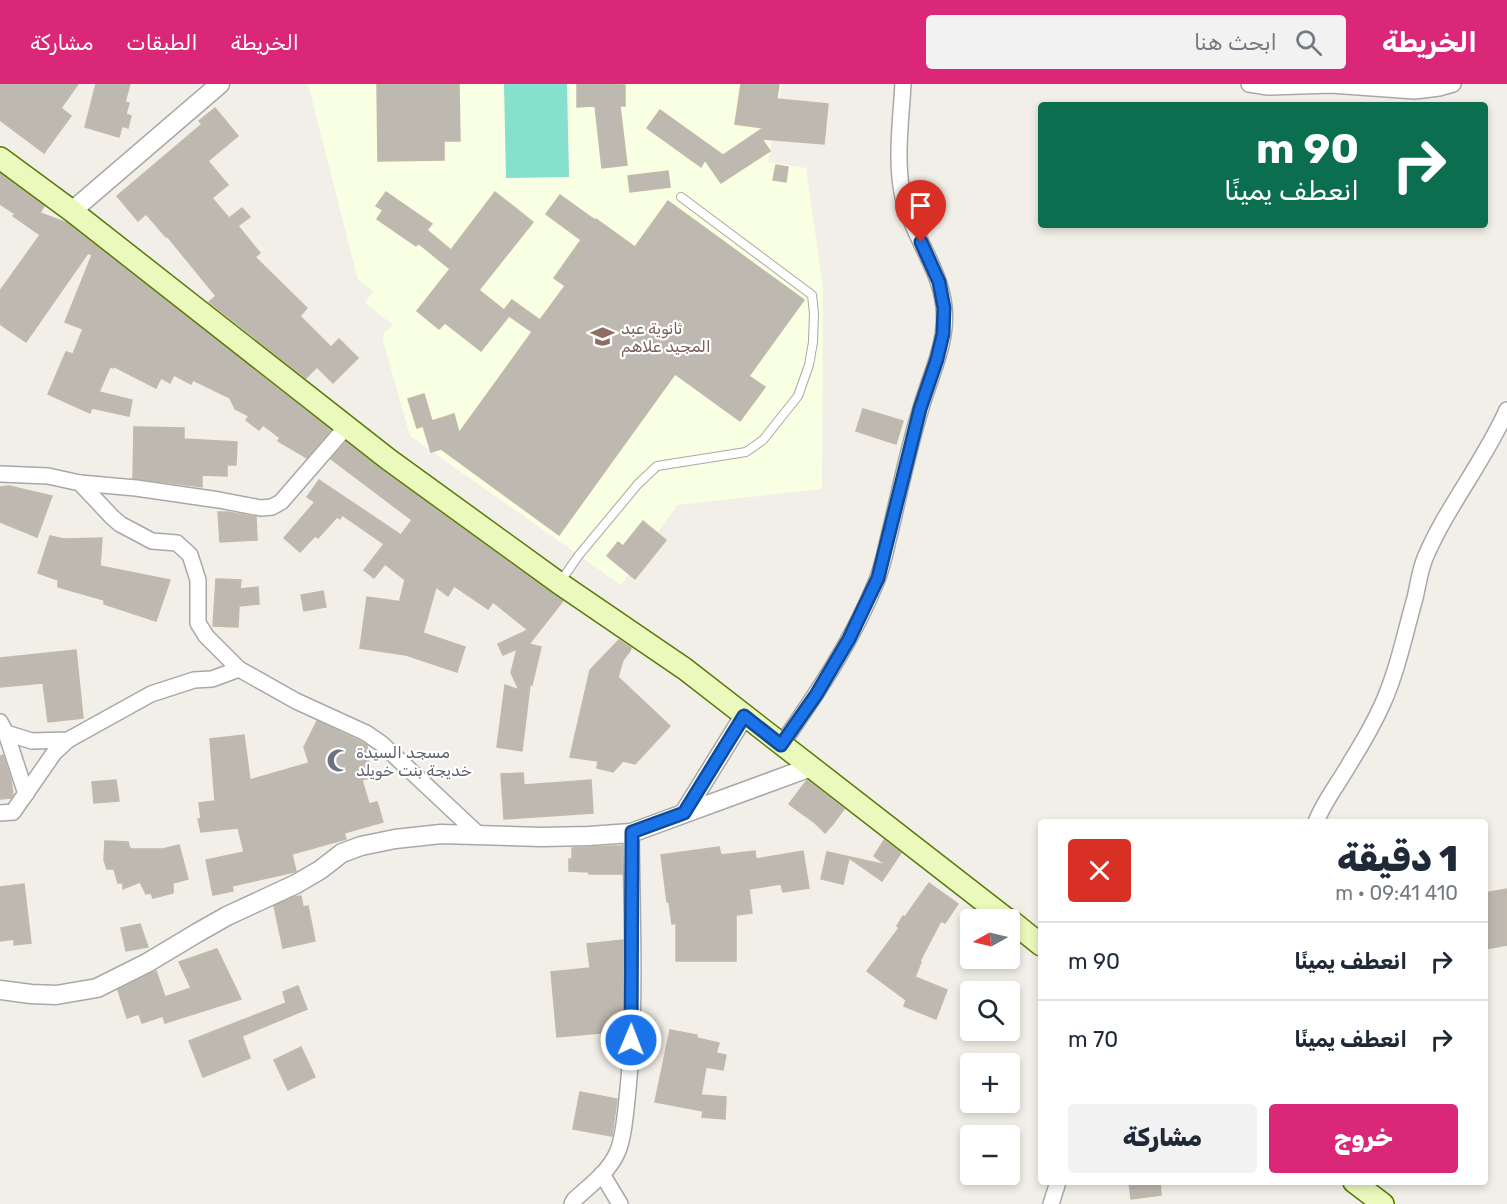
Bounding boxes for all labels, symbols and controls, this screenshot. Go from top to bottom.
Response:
search box [926,15,1346,69]
icon: search [1292,26,1325,59]
text: الخريطة [1382,26,1477,59]
text: ابحث هنا [1194,29,1277,56]
text: مشاركة [30,30,93,55]
text: الطبقات [126,30,198,55]
text: الخريطة [231,30,299,55]
text: 90 m [1256,124,1359,174]
icon: right [1380,126,1458,204]
text: انعطف يمينًا [1224,175,1359,207]
pin [895,180,946,242]
icon: arrive [904,189,937,222]
place label: ثانوية عبد المجيد علاهم [621,319,711,357]
school or university icon: ثانوية عبد المجيد علاهم [590,324,616,350]
place label: مسجد السيدة خديجة بنت خويلد [356,743,472,781]
mosque icon: مسجد السيدة خديجة بنت خويلد [325,748,351,774]
text: 1 دقيقة [1337,837,1458,880]
button: close [1068,839,1131,902]
text: 410 m · 09:41 [1335,881,1458,905]
north arrow [960,909,1020,969]
map controls [960,909,1020,1185]
icon: right [1425,945,1458,978]
text: 90 m [1068,948,1120,975]
text: انعطف يمينًا [1294,948,1407,975]
button: search [960,981,1020,1041]
position arrow [599,1008,663,1072]
icon: right [1425,1023,1458,1056]
text: 70 m [1068,1026,1118,1053]
text: انعطف يمينًا [1294,1026,1407,1053]
button: + [960,1053,1020,1113]
button: مشاركة [1068,1104,1257,1173]
button: خروج [1269,1104,1458,1173]
button: − [960,1125,1020,1185]

